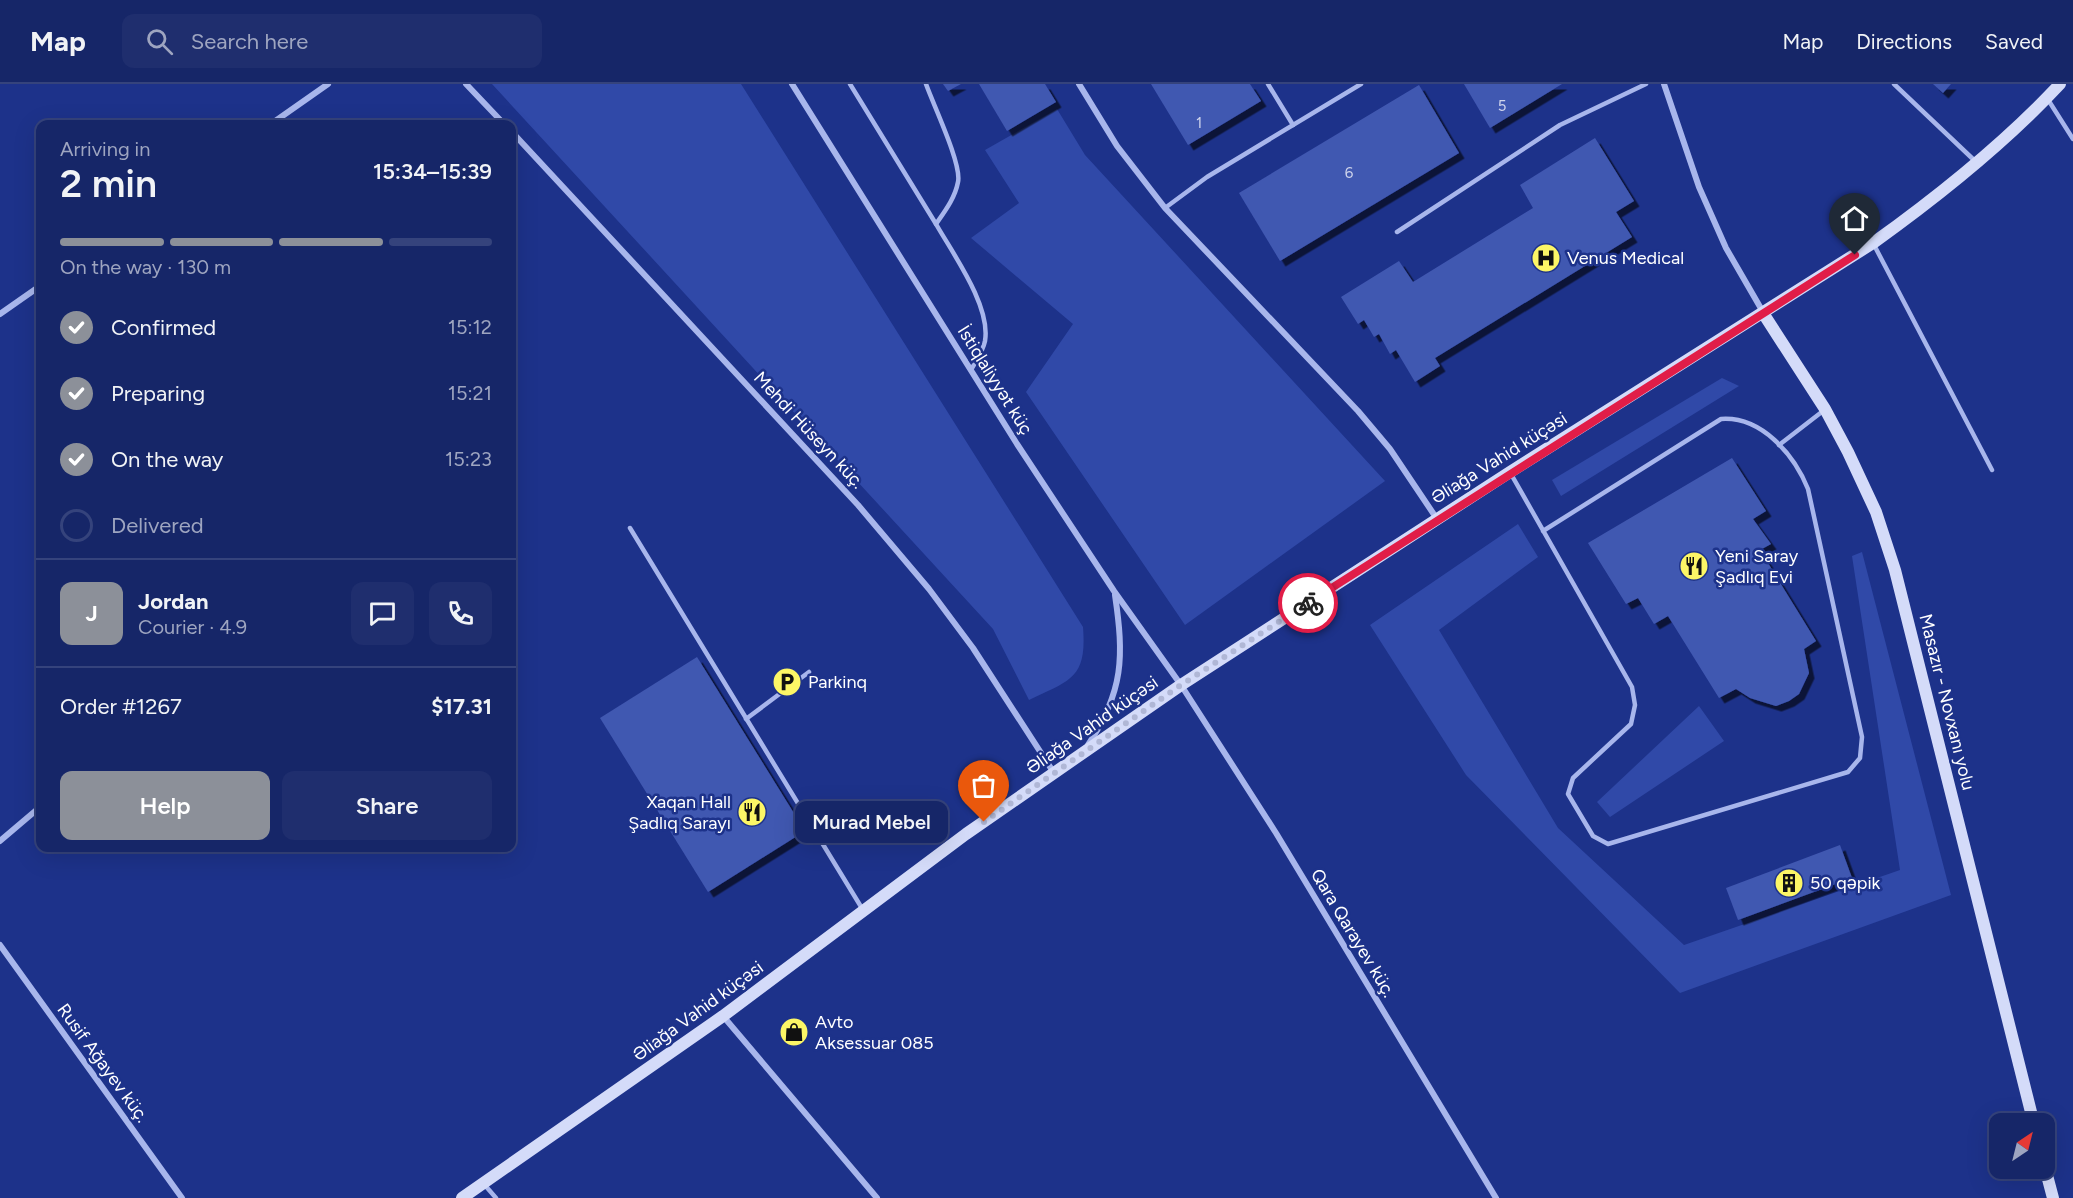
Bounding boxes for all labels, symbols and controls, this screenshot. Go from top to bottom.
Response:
search box [122,14,542,68]
text: Map [30,24,86,58]
icon: search [143,25,176,58]
text: Search here [191,28,308,55]
text: Map [1782,29,1823,54]
text: Directions [1856,29,1952,54]
text: Saved [1985,29,2043,54]
house number: 5 [1498,97,1506,115]
house number: 1 [1196,114,1202,132]
text: Arriving in [60,137,150,161]
text: 15:34–15:39 [373,158,492,185]
text: 2 min [60,160,157,207]
house number: 6 [1345,164,1354,182]
pin [1829,193,1880,255]
icon: home [1838,202,1871,235]
hospital icon: Venus Medical [1530,242,1562,274]
place label: Venus Medical [1567,247,1684,269]
text: On the way · 130 m [60,255,231,279]
icon: check [60,311,93,344]
text: Confirmed [111,314,216,341]
text: 15:12 [448,315,492,339]
street label: İstiqlaliyyət küç [953,321,1037,439]
street label: Mehdi Hüseyn küç. [749,367,869,493]
icon: check [60,377,93,410]
text: Preparing [111,380,205,407]
text: 15:21 [448,381,492,405]
street label: Əliağa Vahid küçəsi [1427,407,1571,509]
icon: check [60,443,93,476]
text: On the way [111,446,223,473]
text: 15:23 [445,447,492,471]
text: Delivered [111,512,204,539]
place label: Yeni Saray Şadlıq Evi [1715,545,1799,588]
restaurant icon: Yeni Saray Şadlıq Evi [1678,550,1710,582]
courier [1278,573,1338,633]
button: chat [351,582,414,645]
button: phone [429,582,492,645]
icon: bike [1292,587,1325,620]
text: Jordan [138,588,209,615]
text: J [85,600,98,627]
street label: Masazır - Novxanı yolu [1914,612,1980,792]
text: Courier · 4.9 [138,615,247,639]
parking icon: Parkinq [771,666,803,698]
place label: Parkinq [808,671,867,693]
street label: Əliağa Vahid küçəsi [1022,671,1162,779]
text: Order #1267 [60,693,182,720]
text: $17.31 [431,693,492,720]
pin [958,760,1009,822]
icon: bag [967,769,1000,802]
button: Help [60,771,270,840]
button: Share [282,771,492,840]
place label: Xaqan Hall Şadlıq Sarayı [628,791,731,834]
restaurant icon: Xaqan Hall Şadlıq Sarayı [736,796,768,828]
callout: Murad Mebel [795,801,948,843]
text: Murad Mebel [812,810,931,834]
street label: Qara Qarayev küç. [1306,865,1400,1001]
building icon: 50 qəpik [1773,867,1805,899]
place label: 50 qəpik [1810,872,1881,894]
street label: Əliağa Vahid küçəsi [628,956,768,1066]
street label: Rusif Ağayev küç. [52,999,154,1127]
place label: Avto Aksessuar 085 [815,1011,934,1054]
shop icon: Avto Aksessuar 085 [778,1016,810,1048]
north arrow [1989,1113,2055,1179]
map controls [1989,1113,2055,1179]

